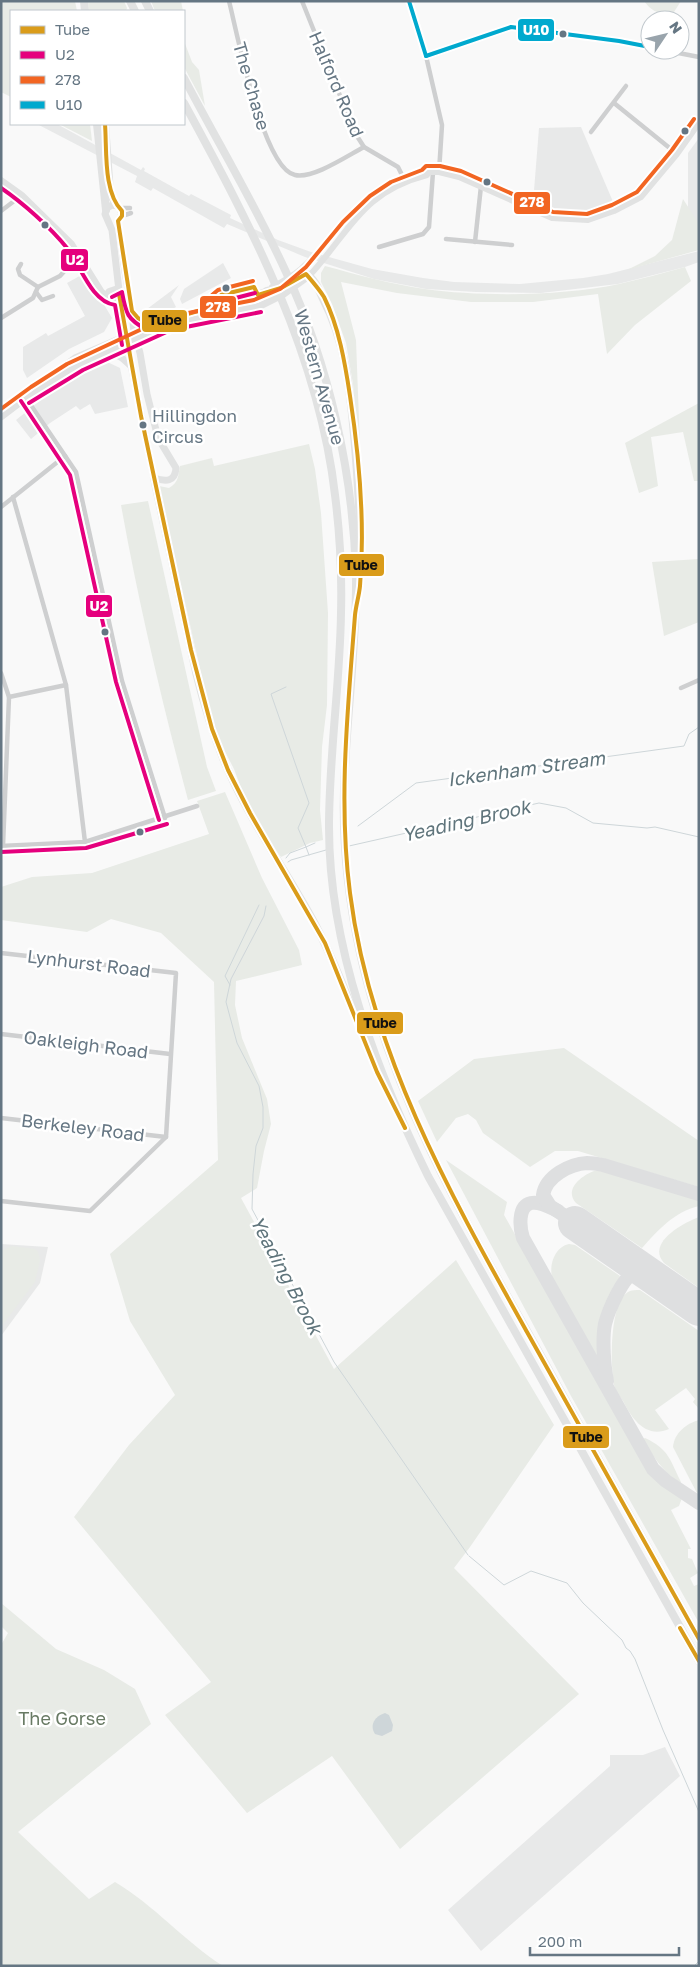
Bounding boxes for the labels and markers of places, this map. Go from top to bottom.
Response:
unlabelled marker [558,29,568,39]
unlabelled marker [680,126,690,136]
unlabelled marker [482,177,492,187]
unlabelled marker [40,220,50,230]
unlabelled marker [221,283,231,293]
place label: Hillingdon Circus [152,405,237,447]
marker: Hillingdon Circus [138,420,148,430]
unlabelled marker [100,627,110,637]
unlabelled marker [135,827,145,837]

